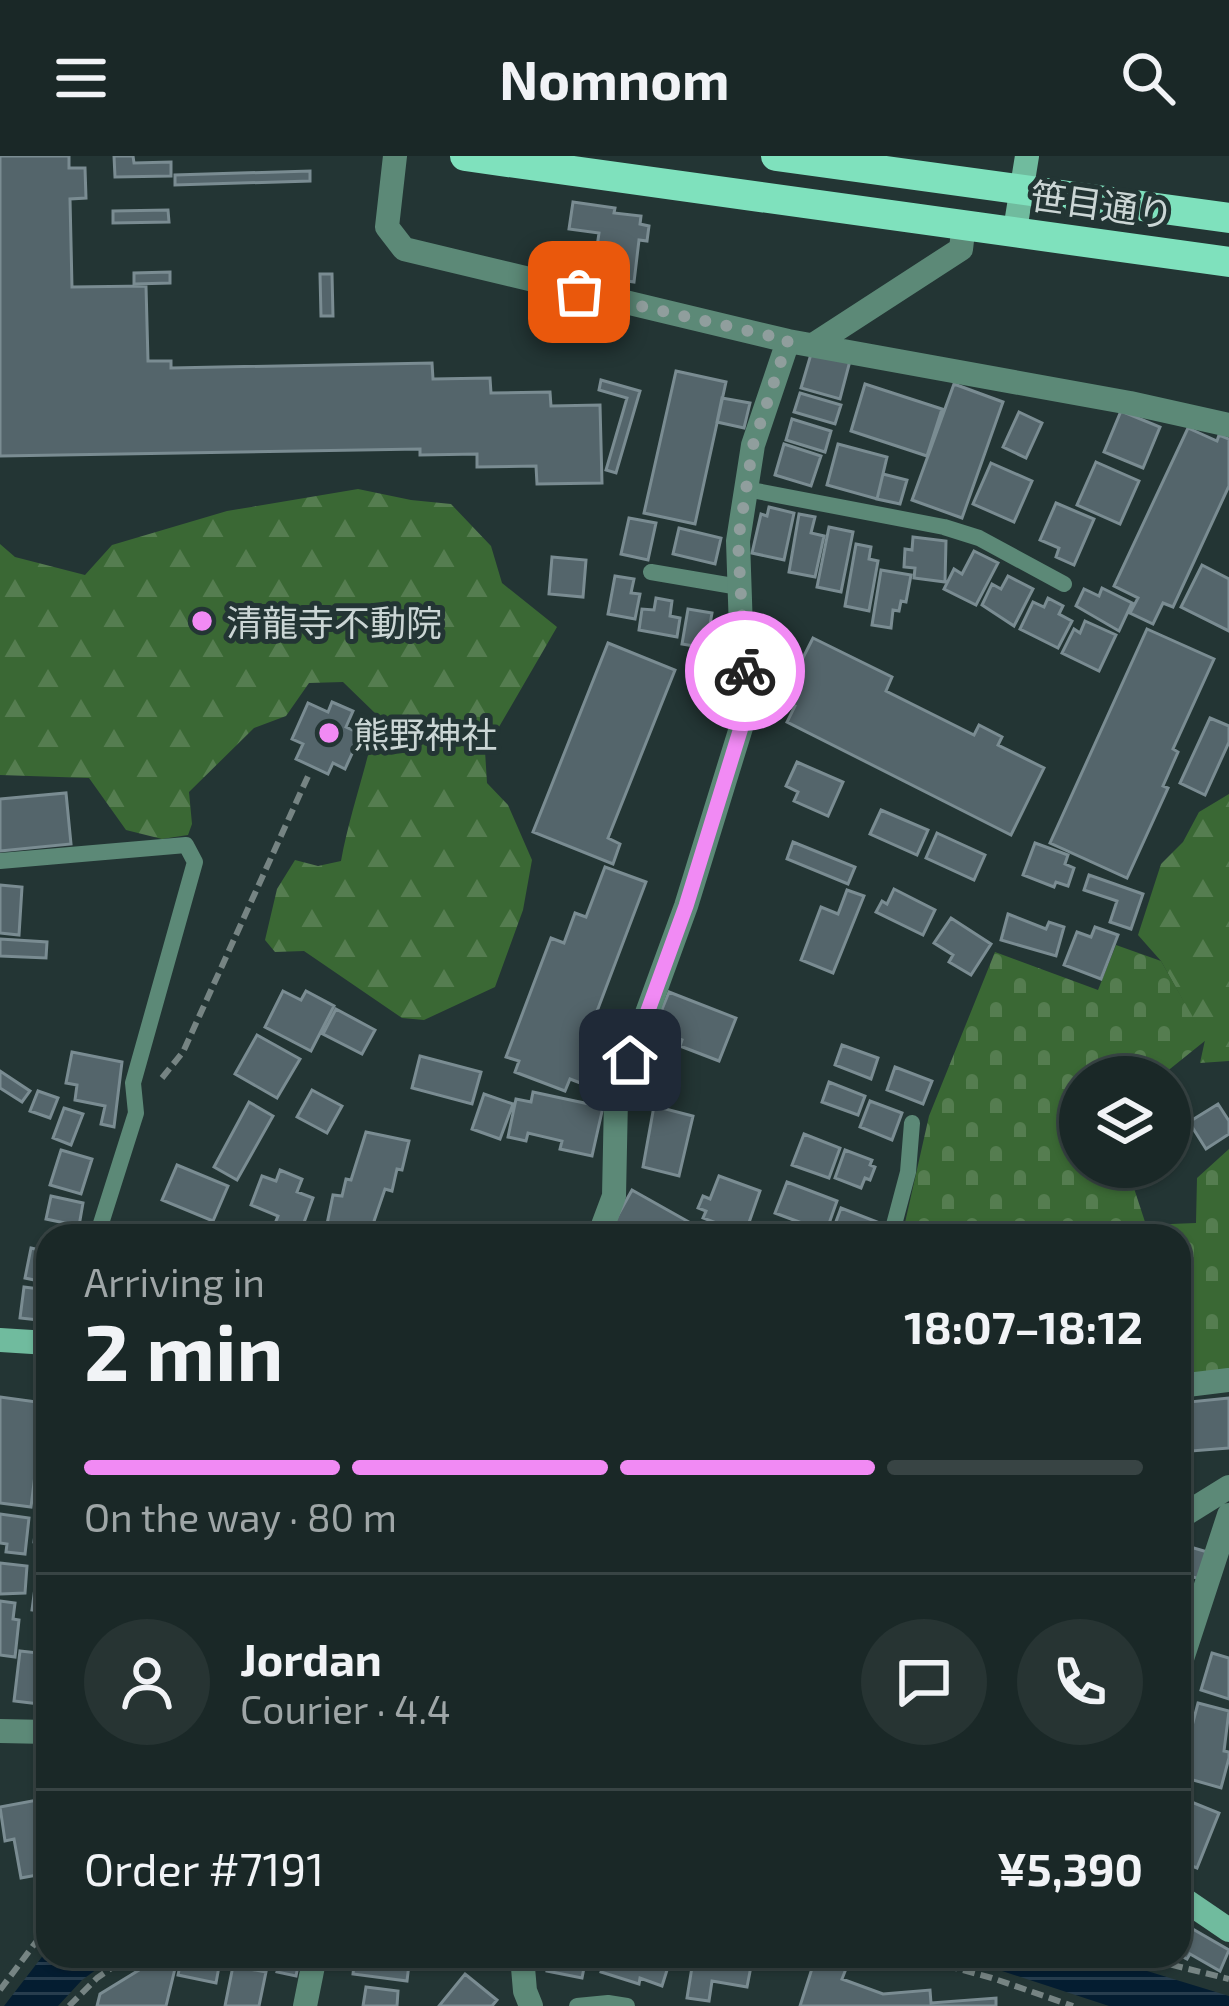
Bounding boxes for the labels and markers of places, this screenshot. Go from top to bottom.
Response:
pin [528,241,630,343]
place label: 清龍寺不動院 [226,600,442,643]
marker: 清龍寺不動院 [189,608,215,634]
place label: 熊野神社 [353,712,497,755]
marker: 熊野神社 [316,720,342,746]
pin [579,1009,681,1111]

